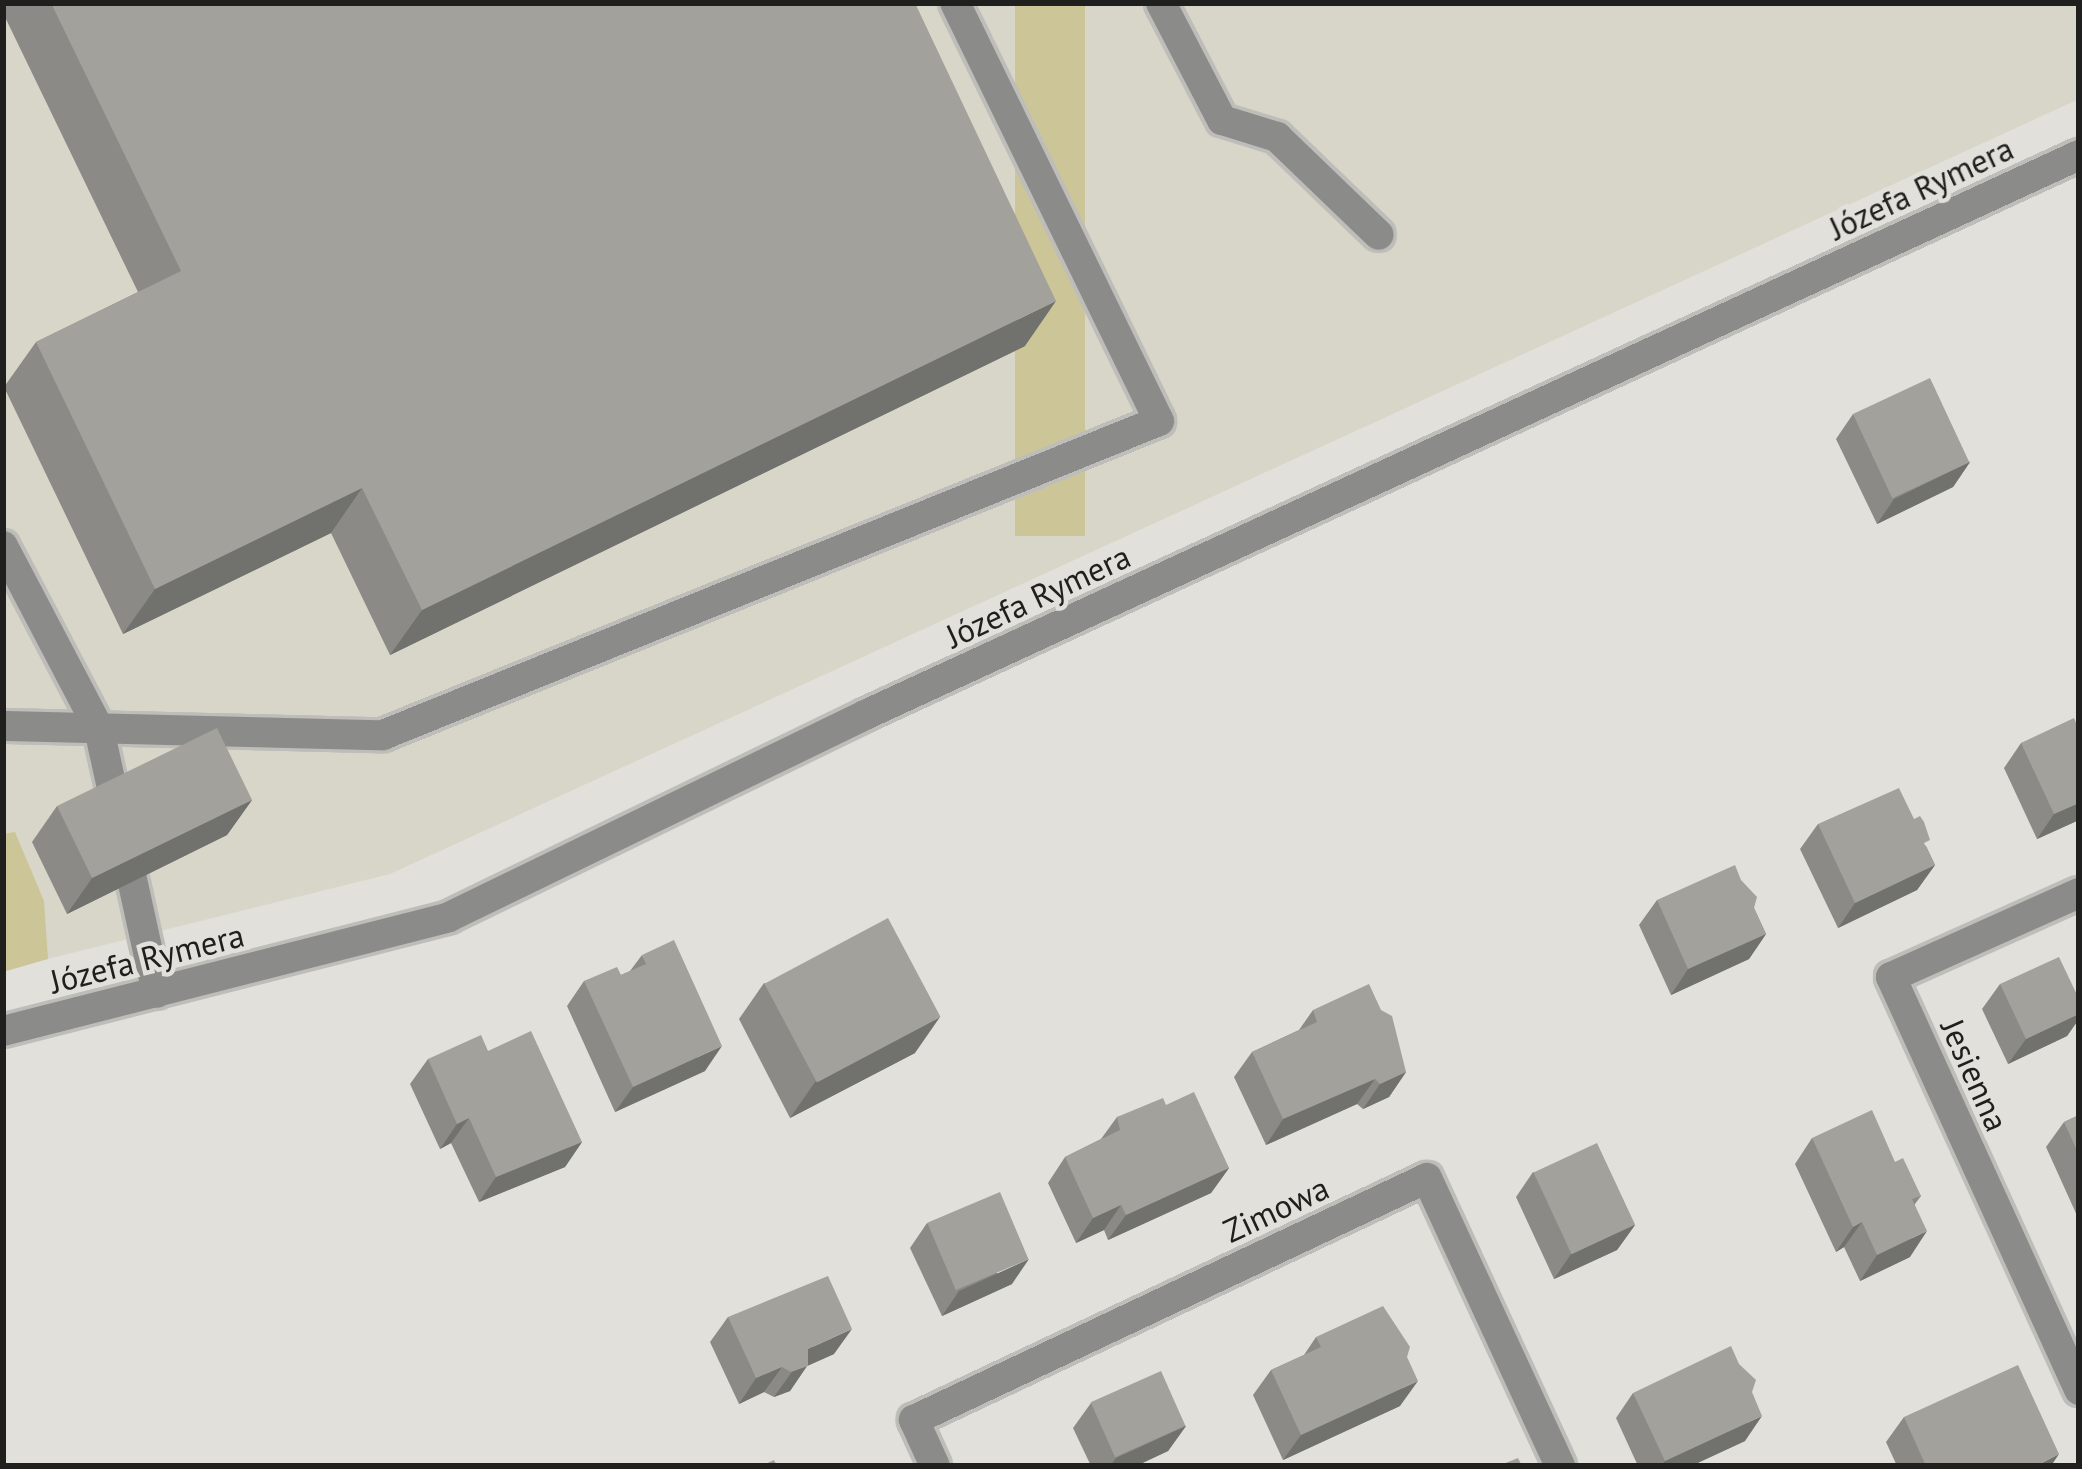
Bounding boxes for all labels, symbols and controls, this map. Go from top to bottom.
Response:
street label: Józefa Rymera [1823,128,2019,248]
street label: Józefa Rymera [940,536,1136,656]
street label: Józefa Rymera [46,915,248,1001]
street label: Jesienna [1933,1013,2017,1137]
street label: Zimowa [1217,1167,1335,1251]

